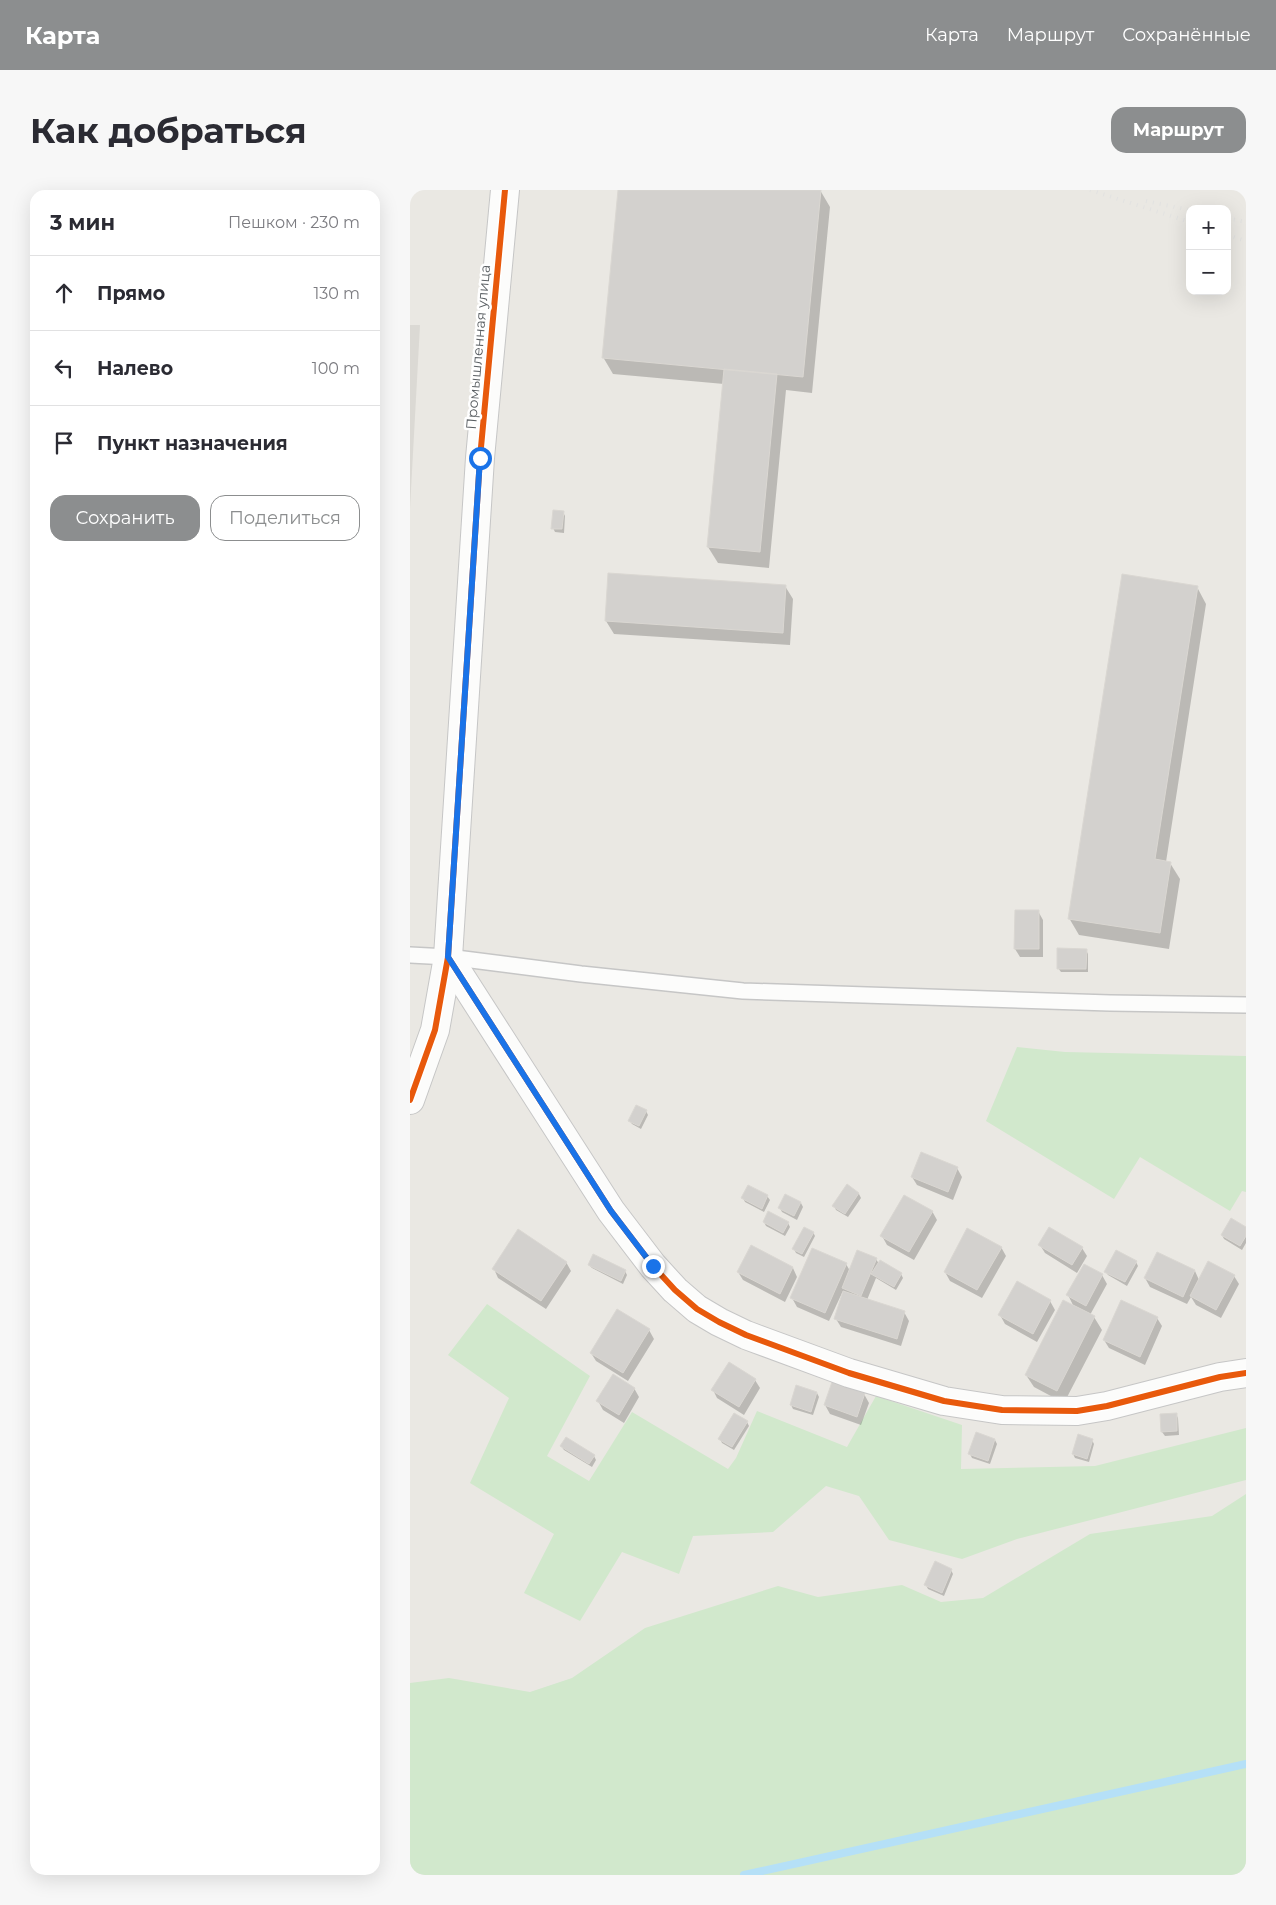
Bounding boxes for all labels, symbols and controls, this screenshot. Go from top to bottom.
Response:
text: Карта [25,21,100,50]
text: Карта [925,24,979,46]
text: Маршрут [1007,24,1094,46]
text: Сохранённые [1122,24,1251,46]
button: Маршрут [1111,107,1246,153]
text: Как добраться [30,109,307,152]
map controls [1186,205,1231,295]
button: + [1186,205,1231,250]
text: 3 мин [50,210,115,235]
text: Пешком · 230 m [228,213,360,232]
button: − [1186,250,1231,295]
street label: Промышленная улица [462,264,494,430]
icon: ahead [50,279,78,307]
text: Прямо [97,282,165,305]
text: 130 m [313,284,360,303]
icon: left [50,354,78,382]
text: Налево [97,357,173,380]
text: 100 m [312,359,360,378]
icon: arrive [50,429,78,457]
text: Пункт назначения [97,432,288,455]
route start [469,447,492,470]
button: Сохранить [50,495,200,541]
button: Поделиться [210,495,360,541]
route end [642,1255,665,1278]

